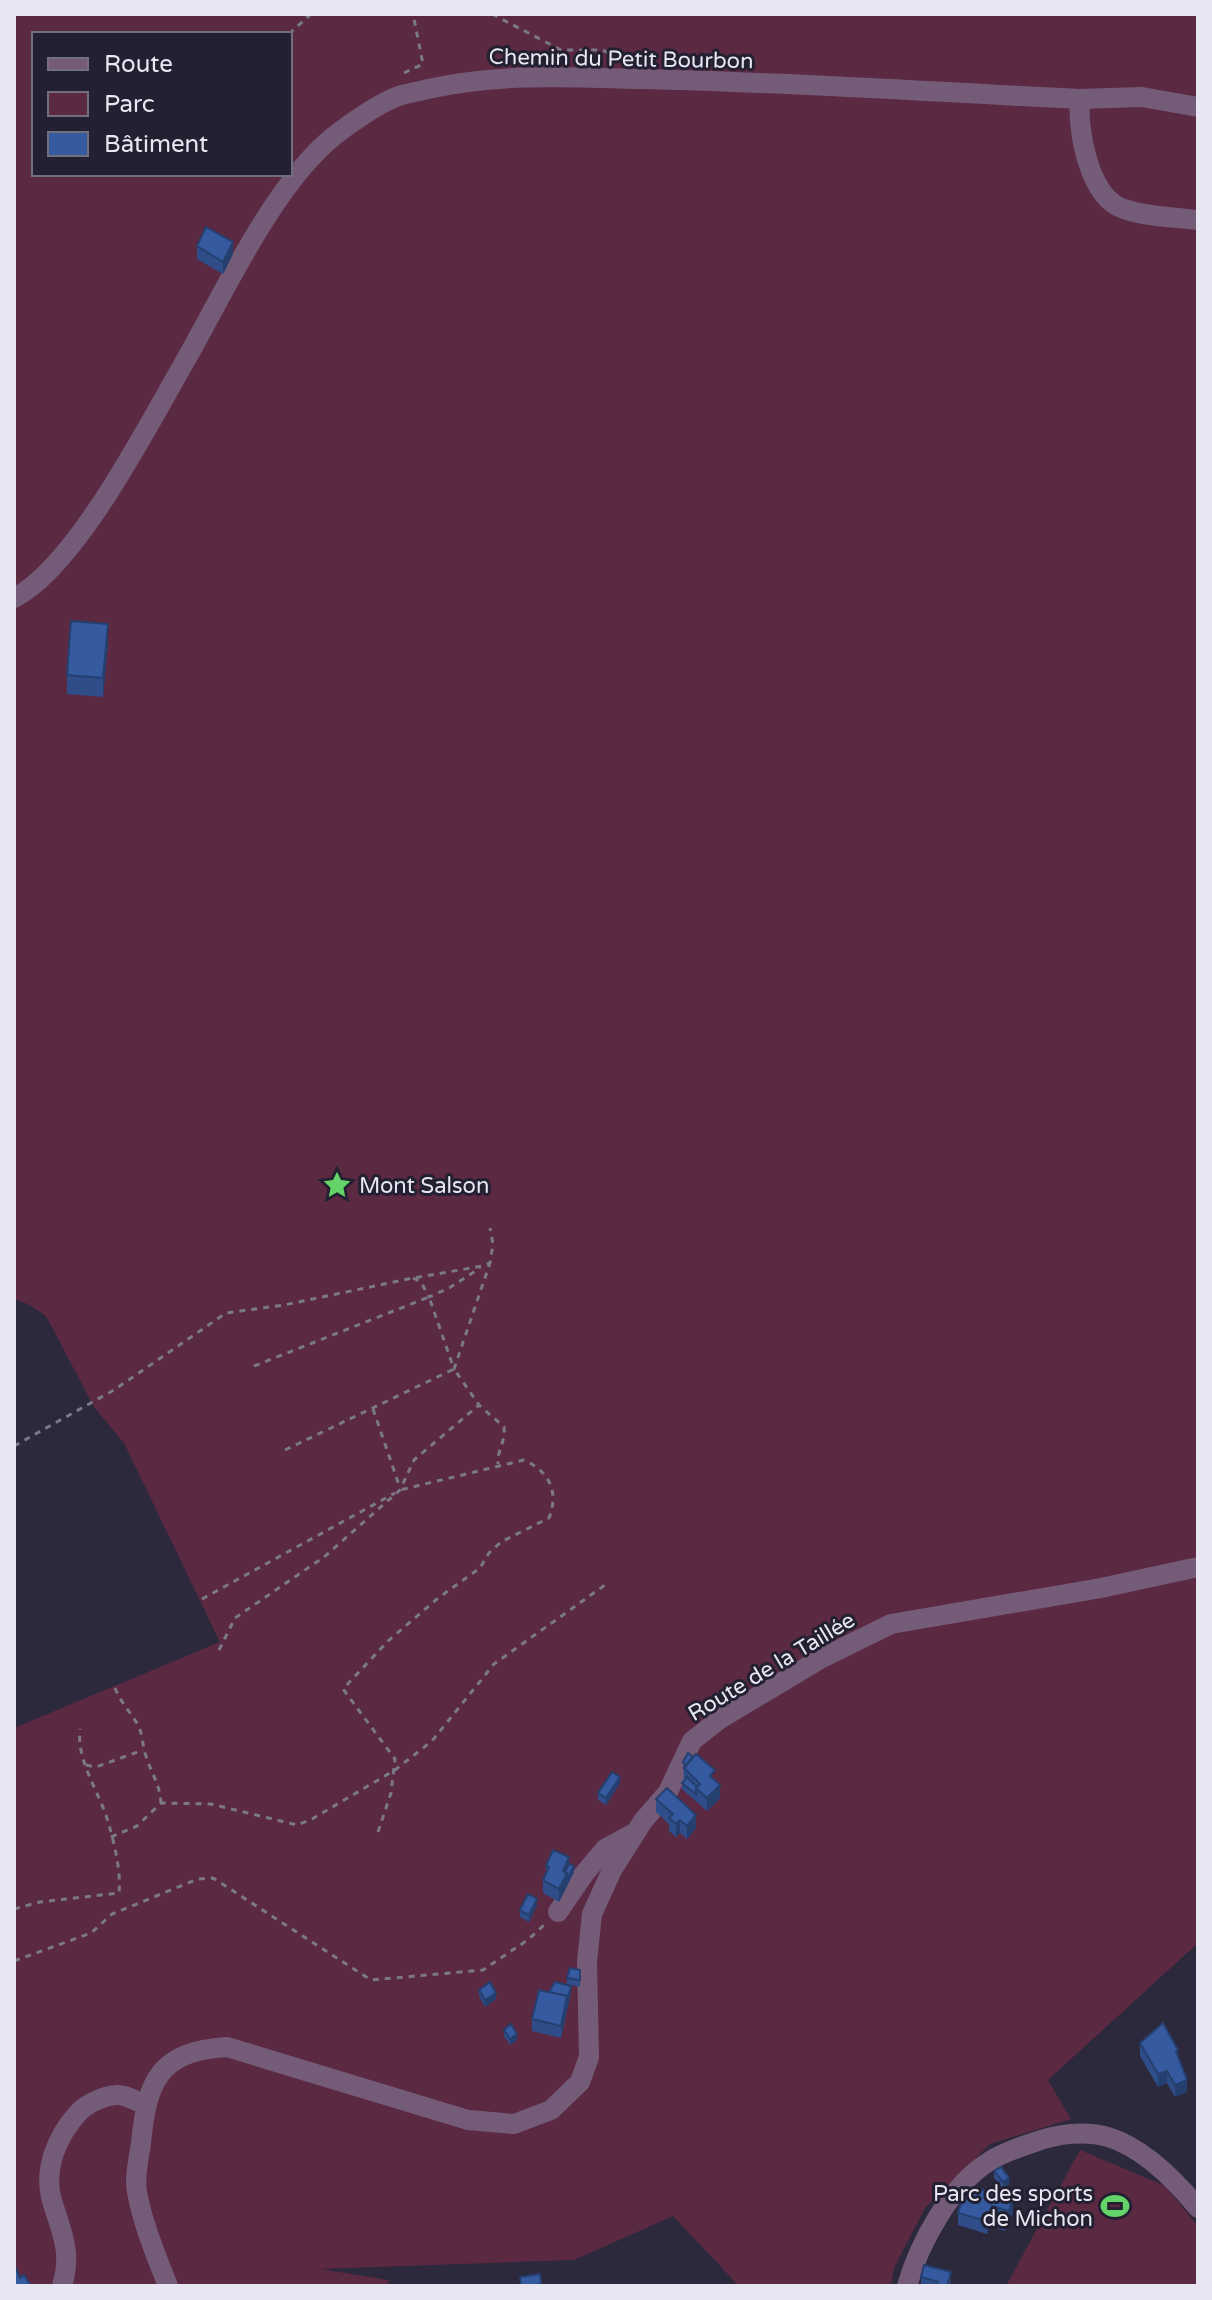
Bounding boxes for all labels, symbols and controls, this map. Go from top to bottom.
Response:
legend [32,32,292,176]
street label: Chemin du Petit Bourbon [488,44,754,74]
text: Route [104,50,173,79]
text: Parc [104,90,155,119]
text: Bâtiment [104,130,208,159]
place icon: Mont Salson [322,1170,352,1200]
place label: Mont Salson [359,1173,489,1199]
street label: Route de la Taillée [683,1607,860,1727]
place label: Parc des sports de Michon [933,2181,1093,2232]
sports icon: Parc des sports de Michon [1100,2191,1130,2221]

